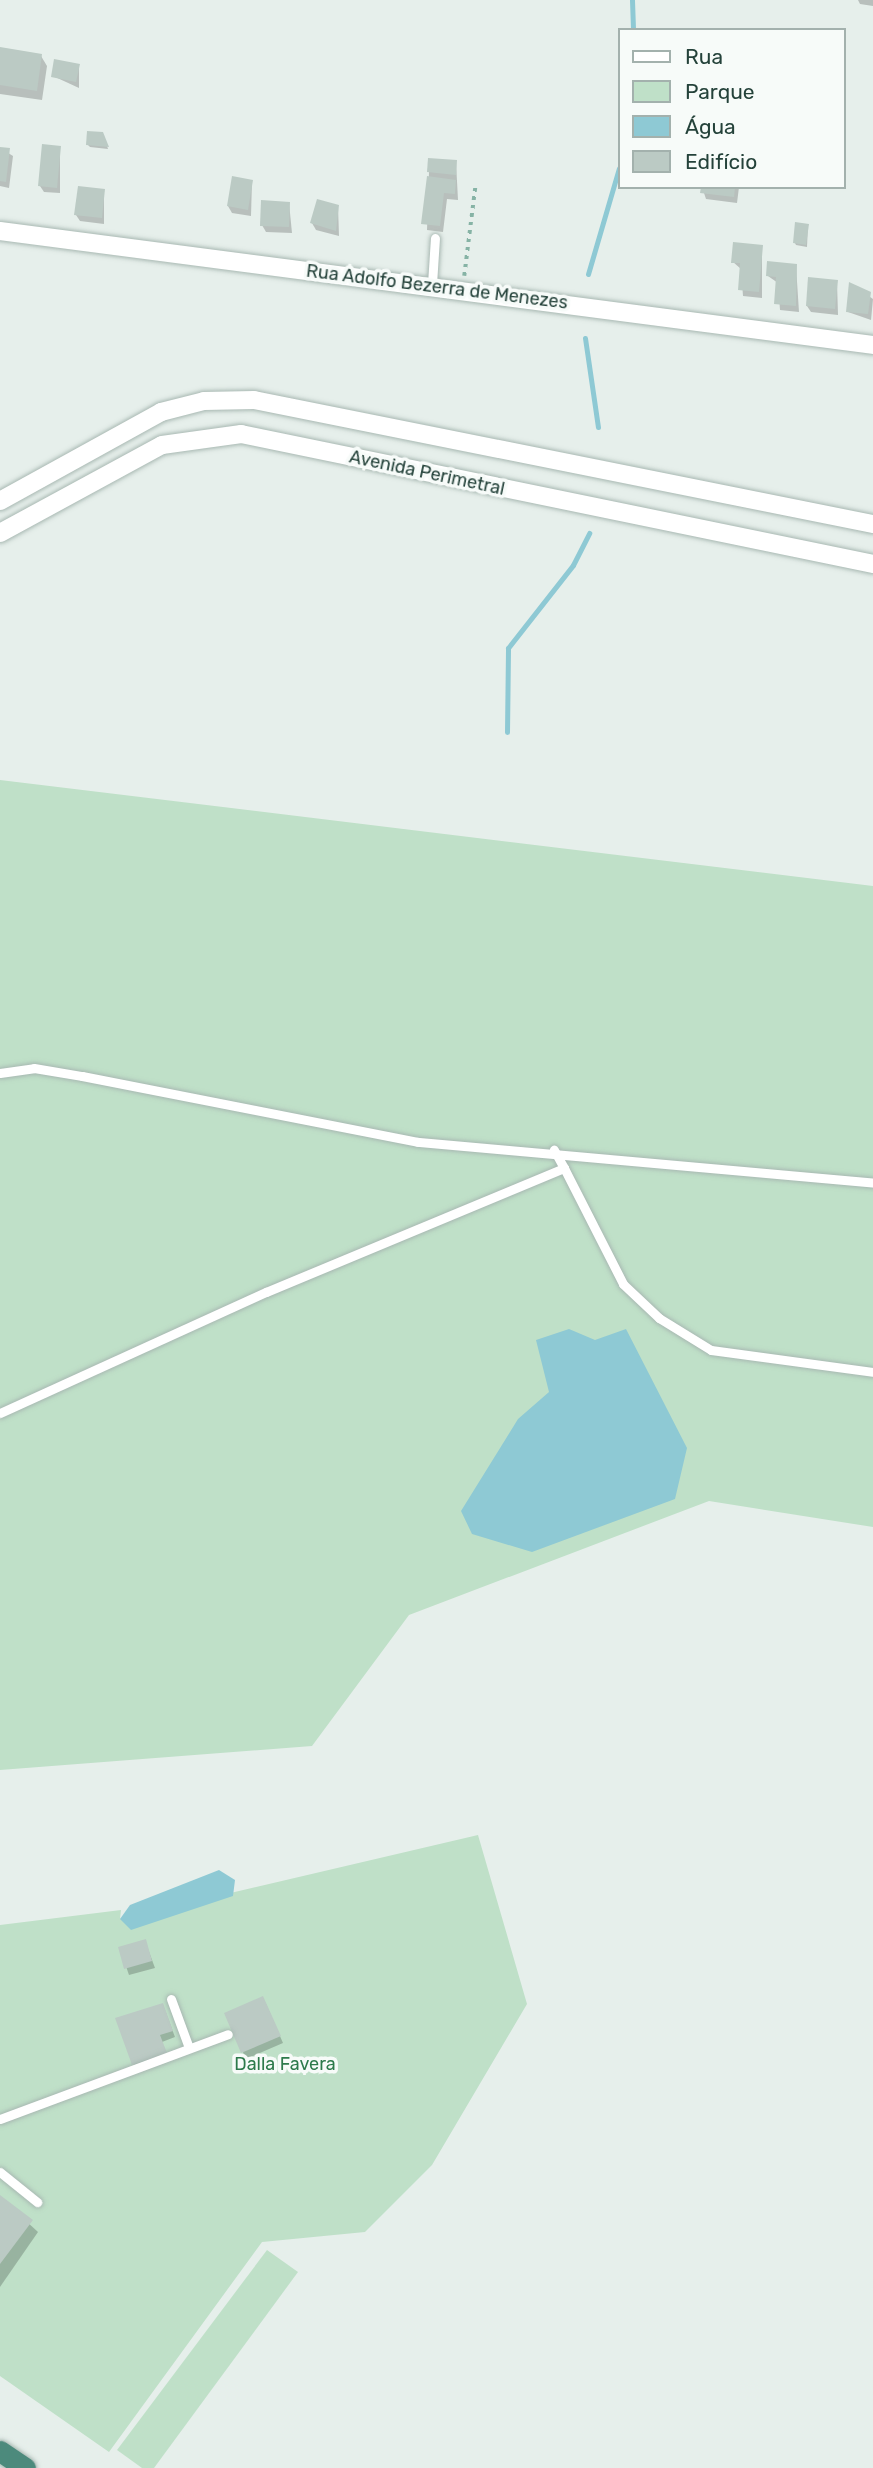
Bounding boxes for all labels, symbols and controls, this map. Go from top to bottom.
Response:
legend [618,28,845,189]
text: Rua [685,44,723,69]
text: Parque [685,79,755,104]
text: Água [685,114,736,139]
text: Edifício [685,149,757,174]
street label: Rua Adolfo Bezerra de Menezes [305,260,569,314]
street label: Avenida Perimetral [347,446,507,500]
park label: Dalla Favera [234,2053,336,2075]

